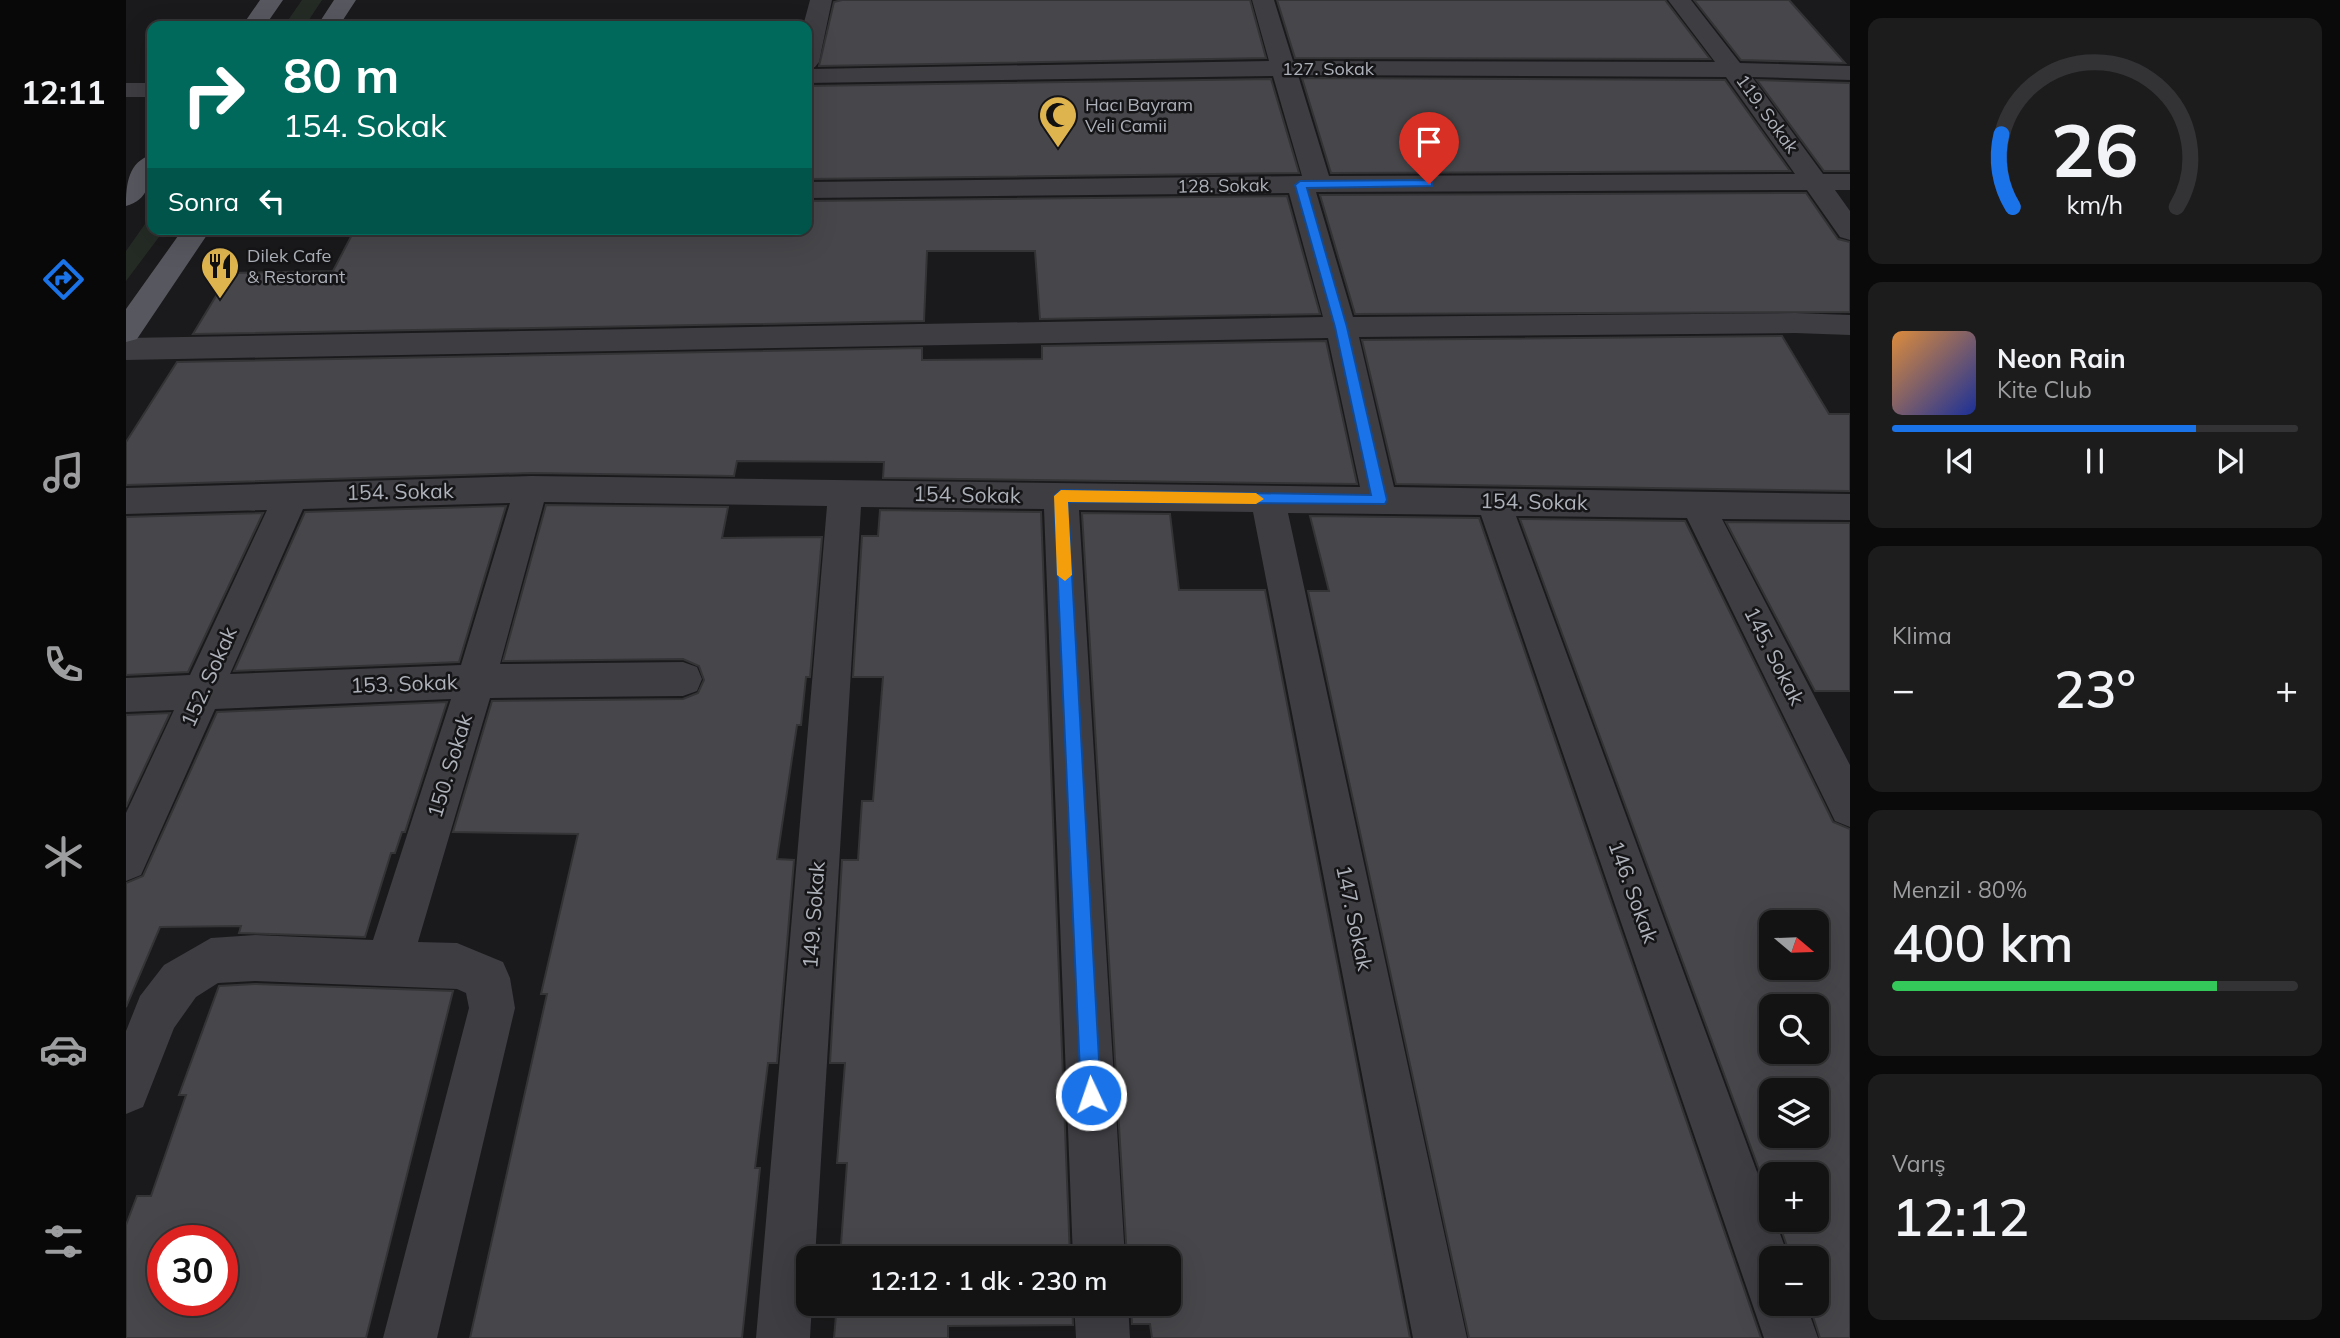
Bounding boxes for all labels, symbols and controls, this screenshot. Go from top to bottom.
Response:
text: 80 m [283,44,399,105]
icon: right [168,49,259,140]
street label: 127. Sokak [1282,57,1375,80]
street label: 119. Sokak [1731,70,1804,158]
text: 12:11 [21,72,105,112]
place label: Hacı Bayram Veli Camii [1085,93,1193,137]
mosque icon: Hacı Bayram Veli Camii [1037,94,1079,149]
text: 26 [2051,104,2139,195]
text: 154. Sokak [283,105,446,145]
pin [1399,112,1459,184]
icon: arrive [1410,123,1448,161]
street label: 128. Sokak [1177,173,1270,198]
icon: left [253,182,291,220]
text: Sonra [168,185,239,218]
text: km/h [2067,189,2123,220]
place label: Dilek Cafe & Restorant [247,244,345,288]
restaurant icon: Dilek Cafe & Restorant [199,245,241,300]
icon: directions [39,255,88,304]
text: Neon Rain [1997,342,2126,375]
text: Kite Club [1997,375,2092,404]
icon: previous [1941,442,1979,480]
icon: pause [2076,442,2114,480]
icon: next [2211,442,2249,480]
icon: music [39,448,88,497]
street label: 154. Sokak [346,477,454,505]
street label: 154. Sokak [913,480,1021,508]
street label: 154. Sokak [1480,487,1588,515]
street label: 145. Sokak [1739,602,1811,709]
text: Klima [1892,621,1952,650]
street label: 152. Sokak [174,622,242,731]
icon: phone [39,640,88,689]
text: 23° [2054,656,2136,721]
text: − [1892,665,1915,713]
text: + [2275,665,2298,713]
street label: 153. Sokak [350,668,458,698]
street label: 150. Sokak [421,710,477,821]
icon: climate [39,832,88,881]
street label: 146. Sokak [1603,837,1665,947]
street label: 149. Sokak [796,860,830,969]
street label: 147. Sokak [1331,863,1379,973]
text: Menzil · 80% [1892,875,2027,904]
north arrow [1759,910,1829,980]
map controls [1759,910,1829,1316]
text: 400 km [1892,910,2073,975]
button: search [1759,994,1829,1064]
icon: car [39,1025,88,1074]
position arrow [1054,1058,1128,1132]
button: layers [1759,1078,1829,1148]
text: Varış [1892,1149,1946,1178]
button: + [1759,1162,1829,1232]
text: 12:12 [1892,1184,2029,1249]
icon: filters [39,1217,88,1266]
speed limit sign: 30 [147,1225,238,1316]
button: − [1759,1246,1829,1316]
text: 12:12 · 1 dk · 230 m [870,1264,1107,1297]

